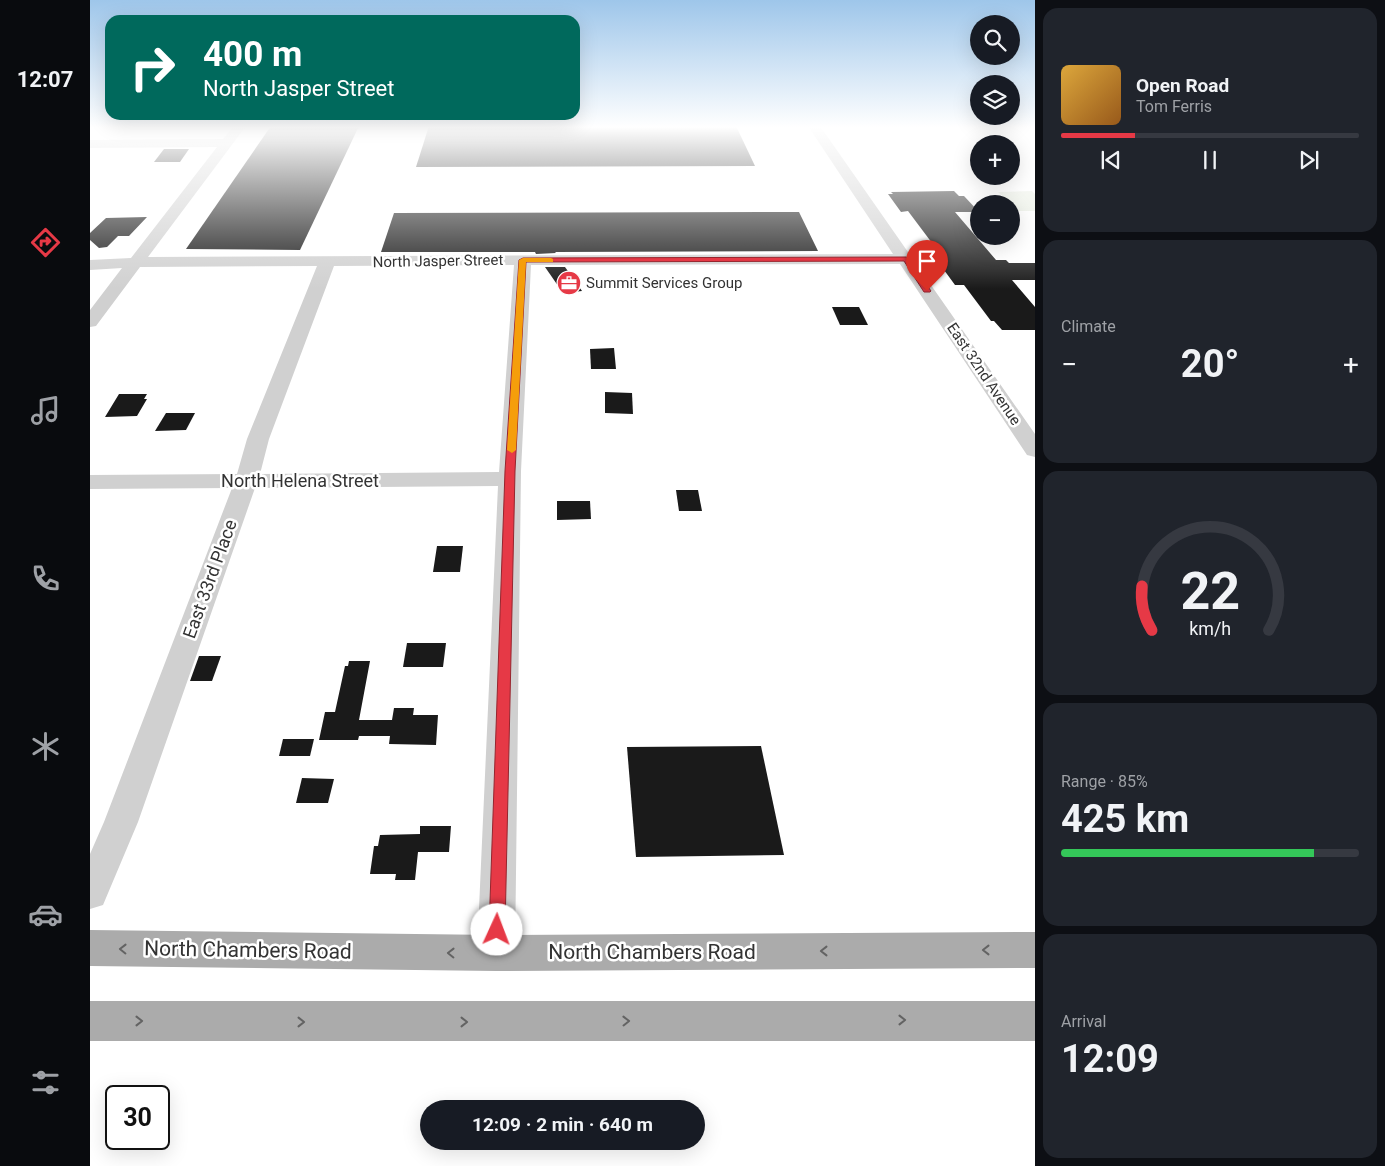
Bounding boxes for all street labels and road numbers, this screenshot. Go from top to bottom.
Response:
street label: North Jasper Street [373,251,503,271]
street label: East 32nd Avenue [943,319,1025,429]
street label: North Helena Street [221,470,379,491]
street label: East 33rd Place [178,517,241,641]
street label: North Chambers Road [144,936,352,964]
street label: North Chambers Road [548,940,756,964]

